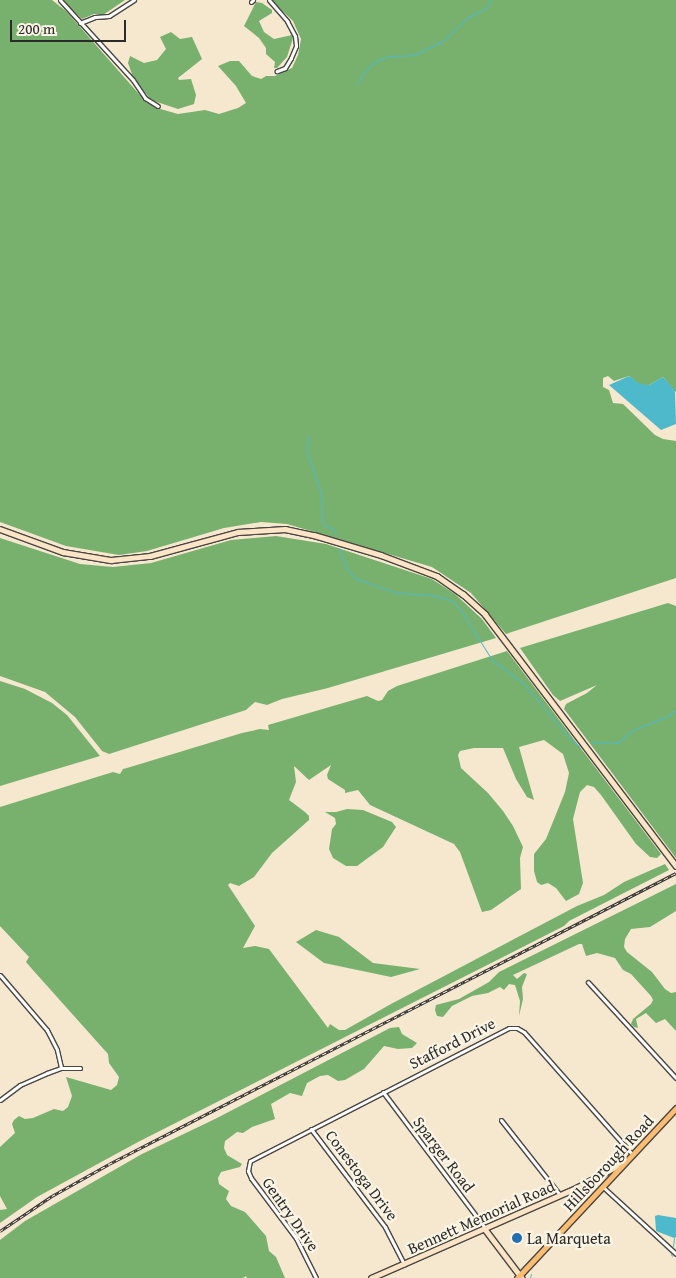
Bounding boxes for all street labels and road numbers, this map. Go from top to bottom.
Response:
street label: Stafford Drive [406,1013,498,1073]
street label: Hillsborough Road [559,1111,657,1215]
street label: Sparger Road [409,1112,479,1196]
street label: Conestoga Drive [322,1126,402,1224]
street label: Gentry Drive [259,1173,323,1255]
street label: Bennett Memorial Road [405,1176,557,1258]

